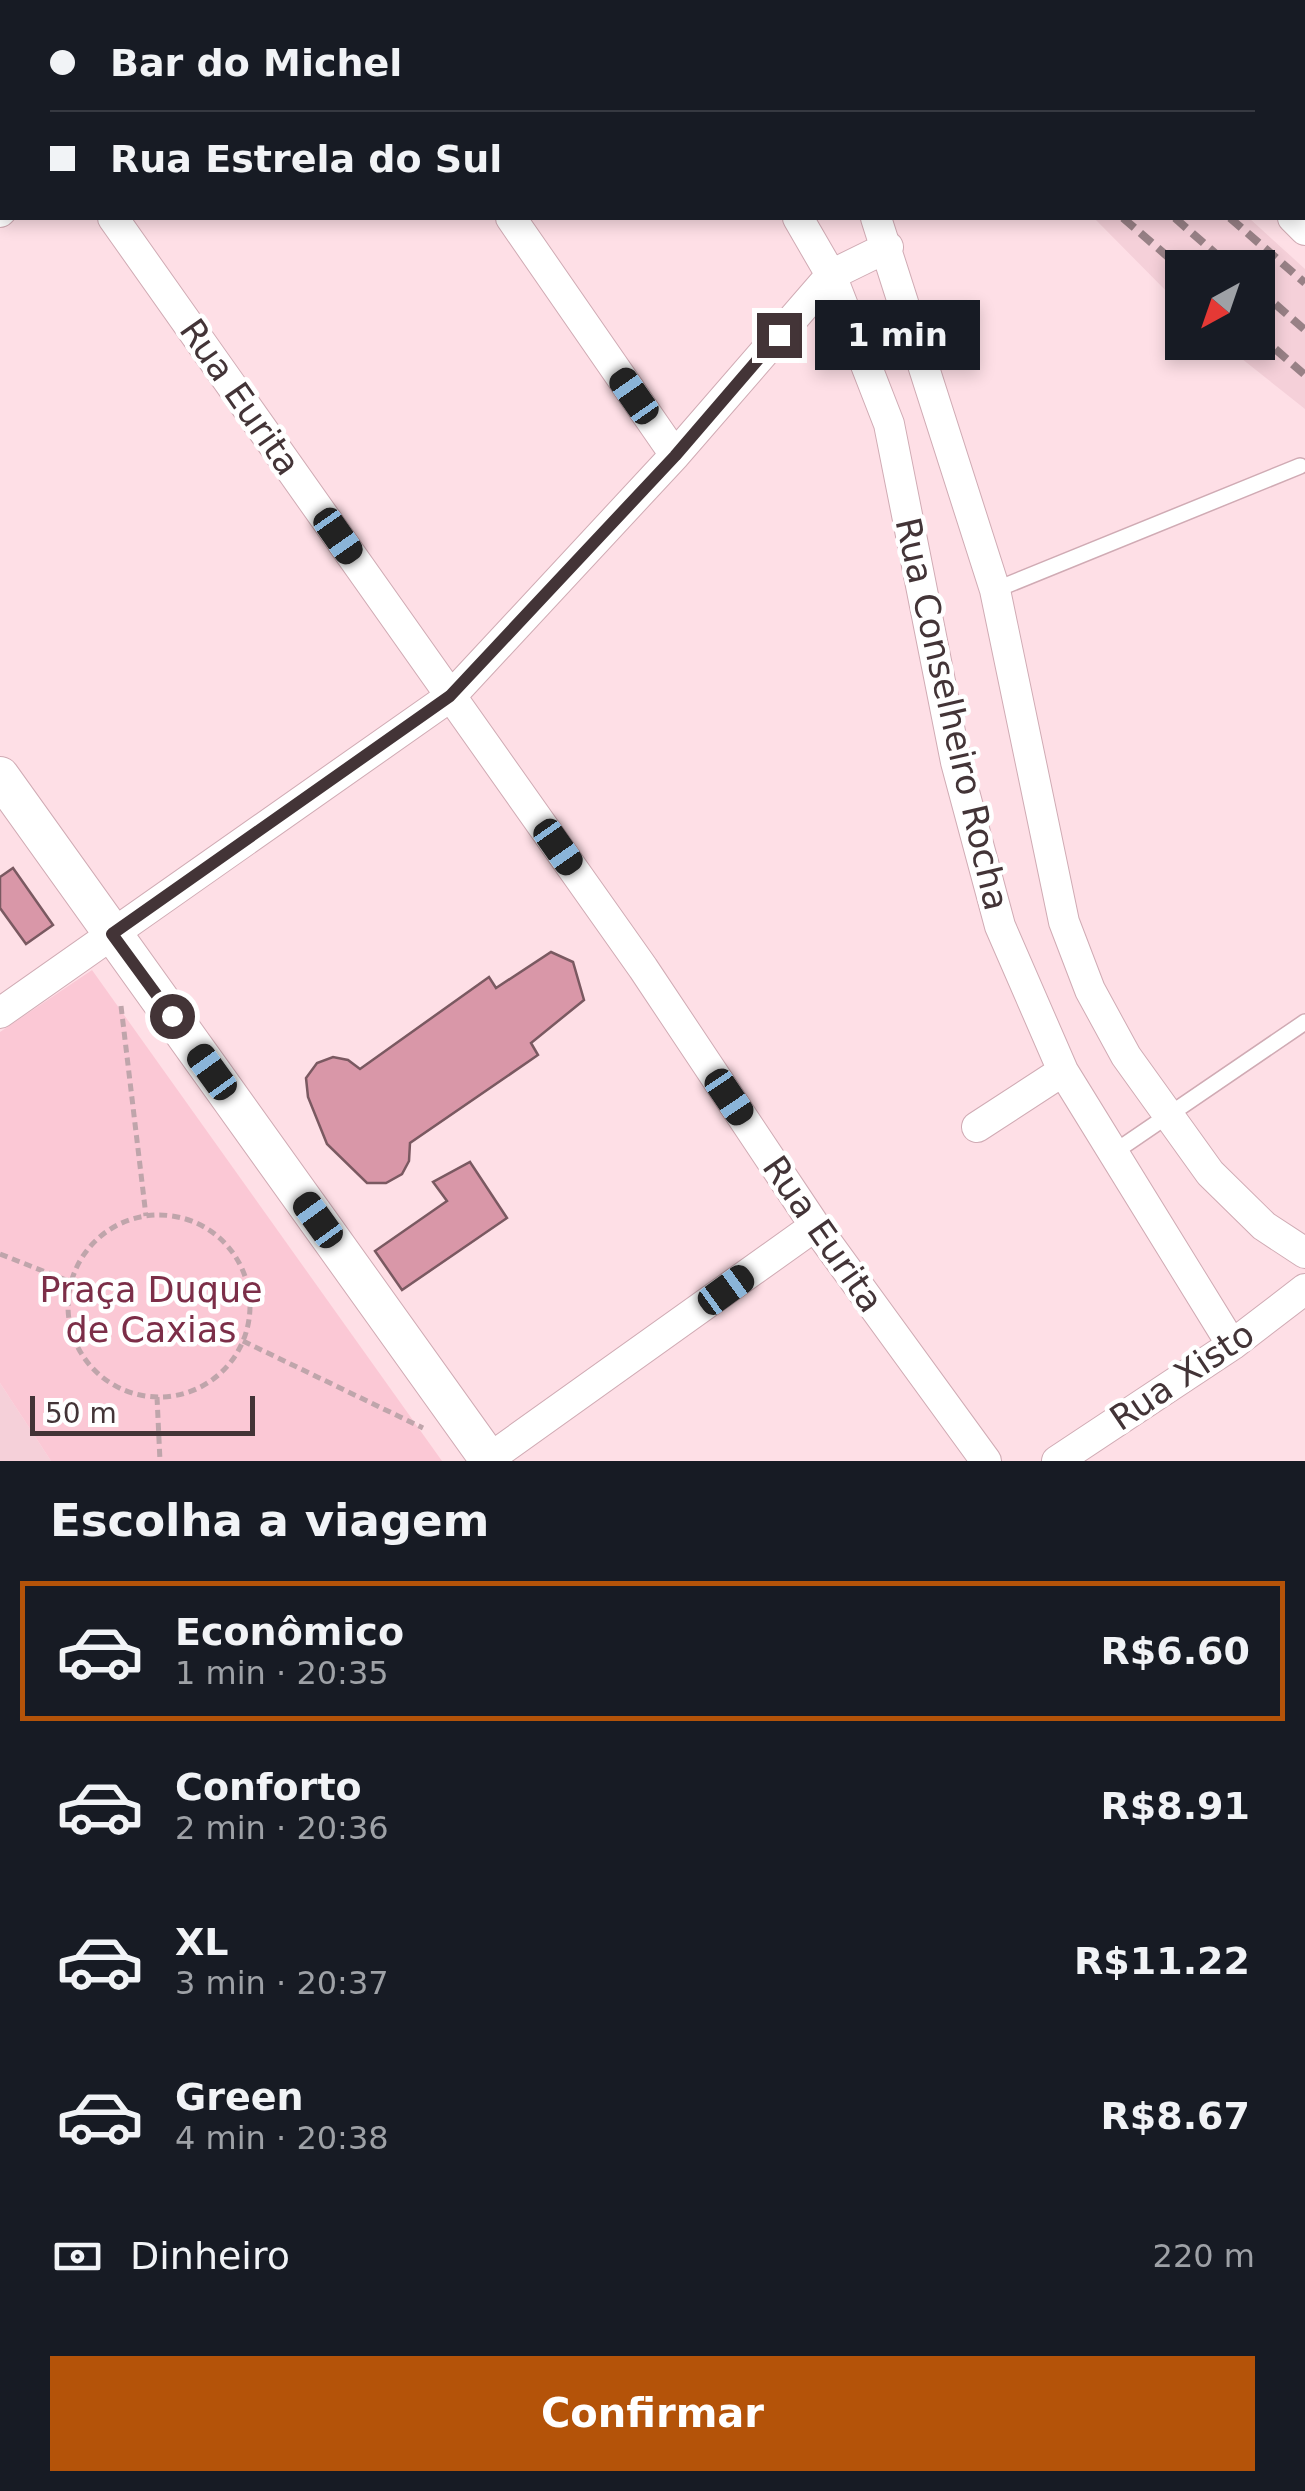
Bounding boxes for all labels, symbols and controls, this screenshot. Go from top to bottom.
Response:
text: Bar do Michel [110,41,402,85]
text: Rua Estrela do Sul [110,137,502,181]
north arrow [1165,250,1275,360]
map controls [1165,250,1275,360]
callout: 1 min [814,300,979,370]
street label: Rua Eurita [172,311,308,483]
route end [757,313,802,358]
text: 1 min [847,316,948,354]
car [605,363,663,429]
car [309,503,367,569]
street label: Rua Conselheiro Rocha [887,514,1017,914]
car [529,814,587,880]
route start [150,994,195,1039]
car [182,1039,242,1105]
car [700,1064,758,1130]
street label: Rua Eurita [755,1148,891,1320]
car [288,1187,348,1253]
car [693,1260,759,1320]
park label: Praça Duque de Caxias [39,1270,263,1350]
street label: Rua Xisto [1103,1313,1261,1439]
scale bar [30,1391,255,1436]
text: 50 m [45,1397,117,1430]
text: Escolha a viagem [50,1494,489,1547]
icon: car [55,1606,145,1696]
text: Econômico [175,1610,404,1654]
text: R$6.60 [1101,1629,1250,1673]
text: 1 min · 20:35 [175,1654,389,1692]
icon: car [55,1761,145,1851]
text: Conforto [175,1765,362,1809]
text: R$8.91 [1101,1784,1250,1828]
text: 2 min · 20:36 [175,1809,389,1847]
icon: car [55,1916,145,2006]
text: XL [175,1920,229,1964]
text: R$11.22 [1074,1939,1250,1983]
text: 3 min · 20:37 [175,1964,389,2002]
icon: car [55,2071,145,2161]
text: Green [175,2075,304,2119]
text: R$8.67 [1101,2094,1250,2138]
text: 4 min · 20:38 [175,2119,389,2157]
icon: cash [50,2229,105,2284]
text: Dinheiro [130,2234,290,2278]
text: 220 m [1153,2237,1255,2275]
button: Confirmar [50,2356,1255,2471]

